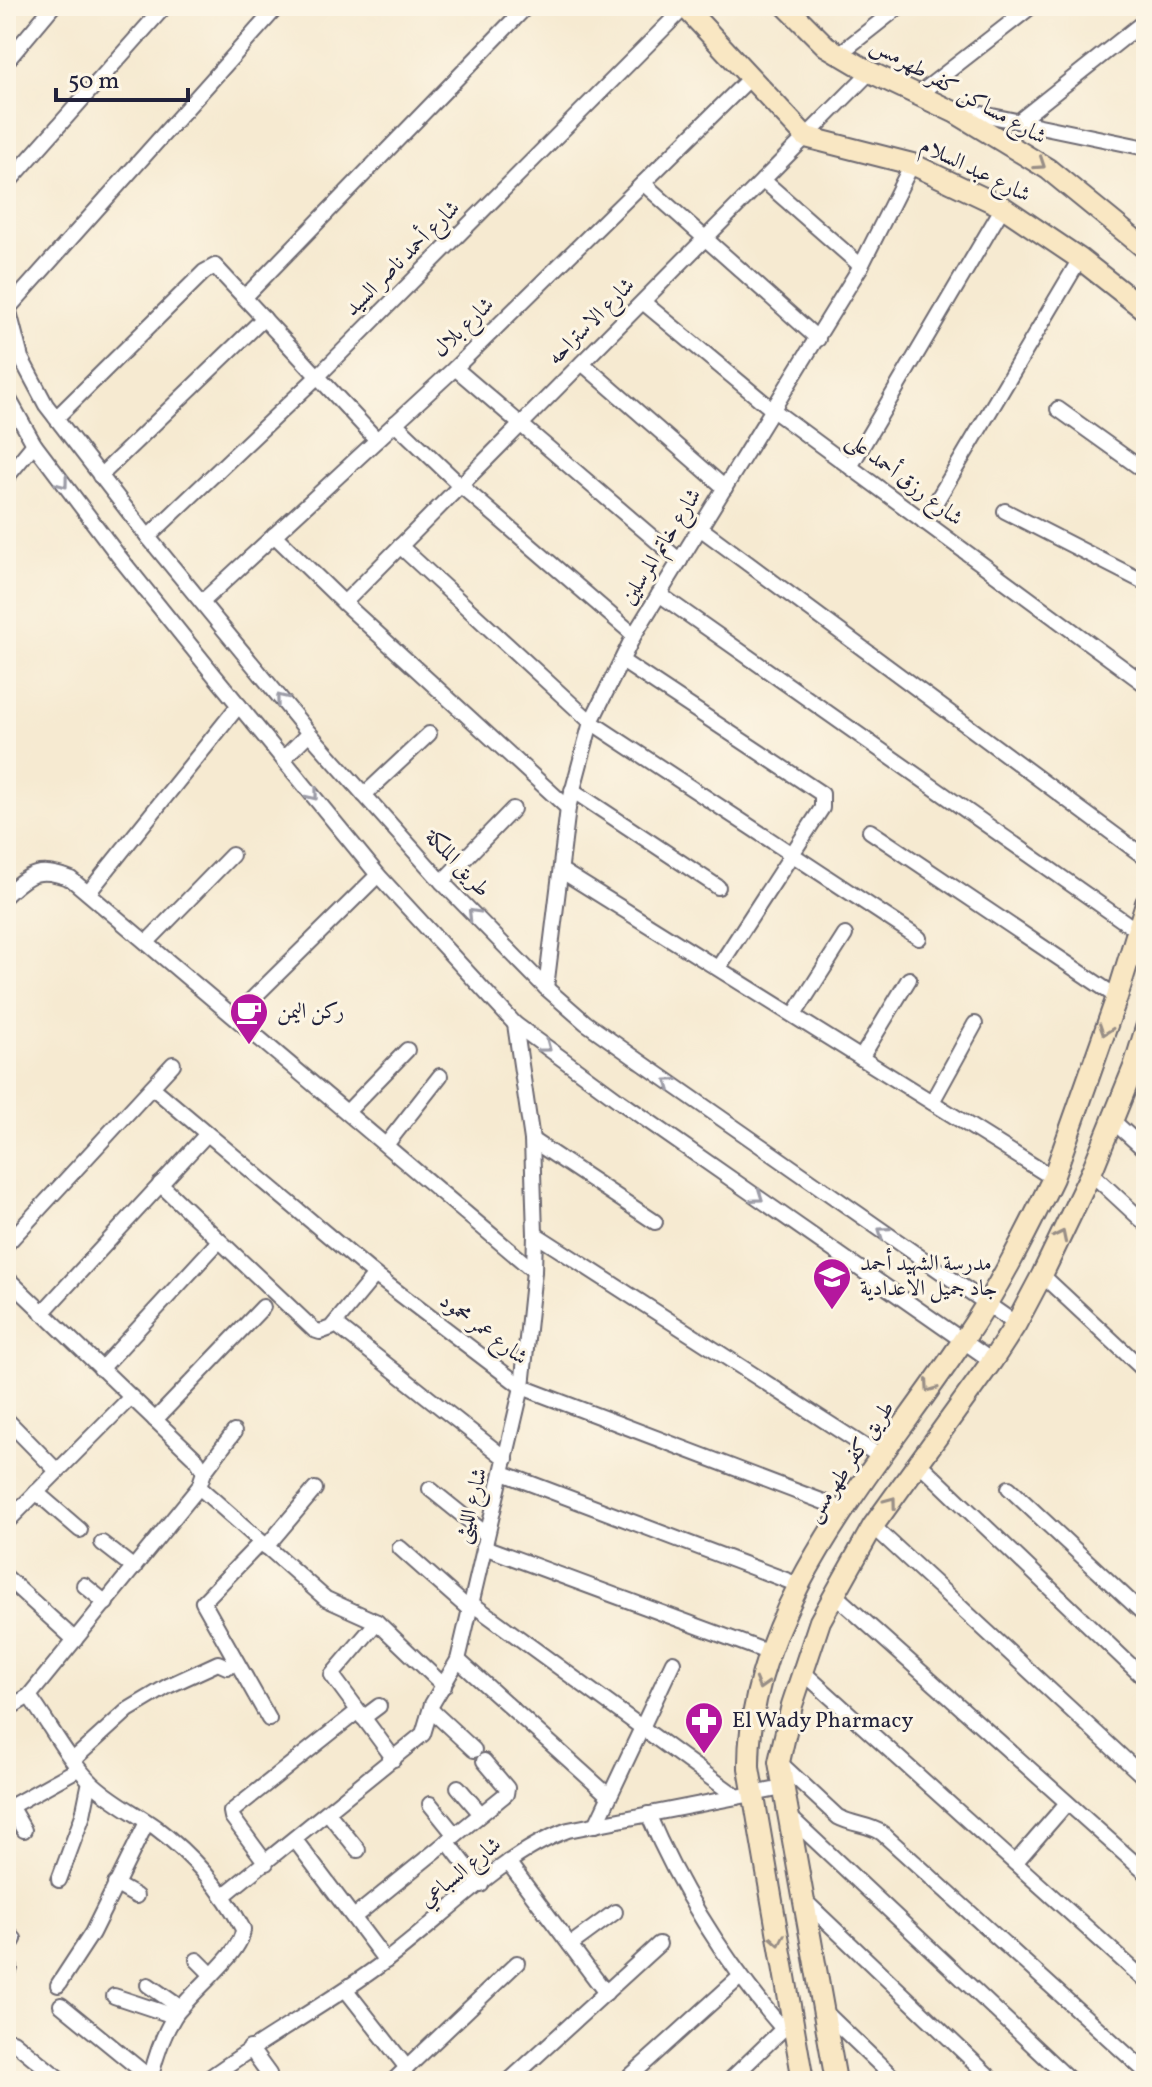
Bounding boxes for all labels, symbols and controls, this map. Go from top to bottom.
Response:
street label: شارع مساكن كفر طهرمس [864,31,1052,154]
scale bar [56,52,188,102]
text: 50 m [68,65,120,99]
street label: شارع عبد السلام [914,131,1035,213]
one-way arrow [1032,154,1046,169]
street label: شارع أحمد ناصر السيد [337,193,469,325]
street label: شارع الاستراحه [541,271,643,373]
street label: شارع بلال [426,291,503,366]
street label: شارع رزق أحمد على [839,424,970,535]
one-way arrow [53,474,68,489]
street label: شارع خاتم المرسلين [614,483,712,612]
one-way arrow [276,694,291,708]
one-way arrow [303,786,318,800]
street label: طريق الملكة [417,822,497,905]
one-way arrow [468,909,482,923]
cafe icon: ركن اليمن [228,991,270,1046]
place label: ركن اليمن [277,997,344,1028]
one-way arrow [1099,1022,1115,1036]
one-way arrow [537,1038,551,1052]
one-way arrow [664,1078,678,1092]
one-way arrow [749,1187,763,1202]
one-way arrow [877,1227,891,1242]
one-way arrow [1051,1230,1067,1245]
place label: مدرسة الشهيد أحمد جاد جميل الاعدادية [860,1247,998,1305]
school or university icon: مدرسة الشهيد أحمد جاد جميل الاعدادية [811,1256,853,1311]
street label: شارع عمر محمود [432,1286,534,1374]
one-way arrow [926,1379,940,1393]
street label: طريق كفر طهرمس [799,1395,903,1529]
street label: شارع الليثى [448,1465,497,1547]
one-way arrow [882,1496,896,1511]
one-way arrow [754,1677,770,1691]
pharmacy icon: El Wady Pharmacy [683,1700,725,1755]
place label: El Wady Pharmacy [732,1706,913,1737]
street label: شارع السباعي [413,1830,509,1917]
one-way arrow [769,1934,786,1947]

